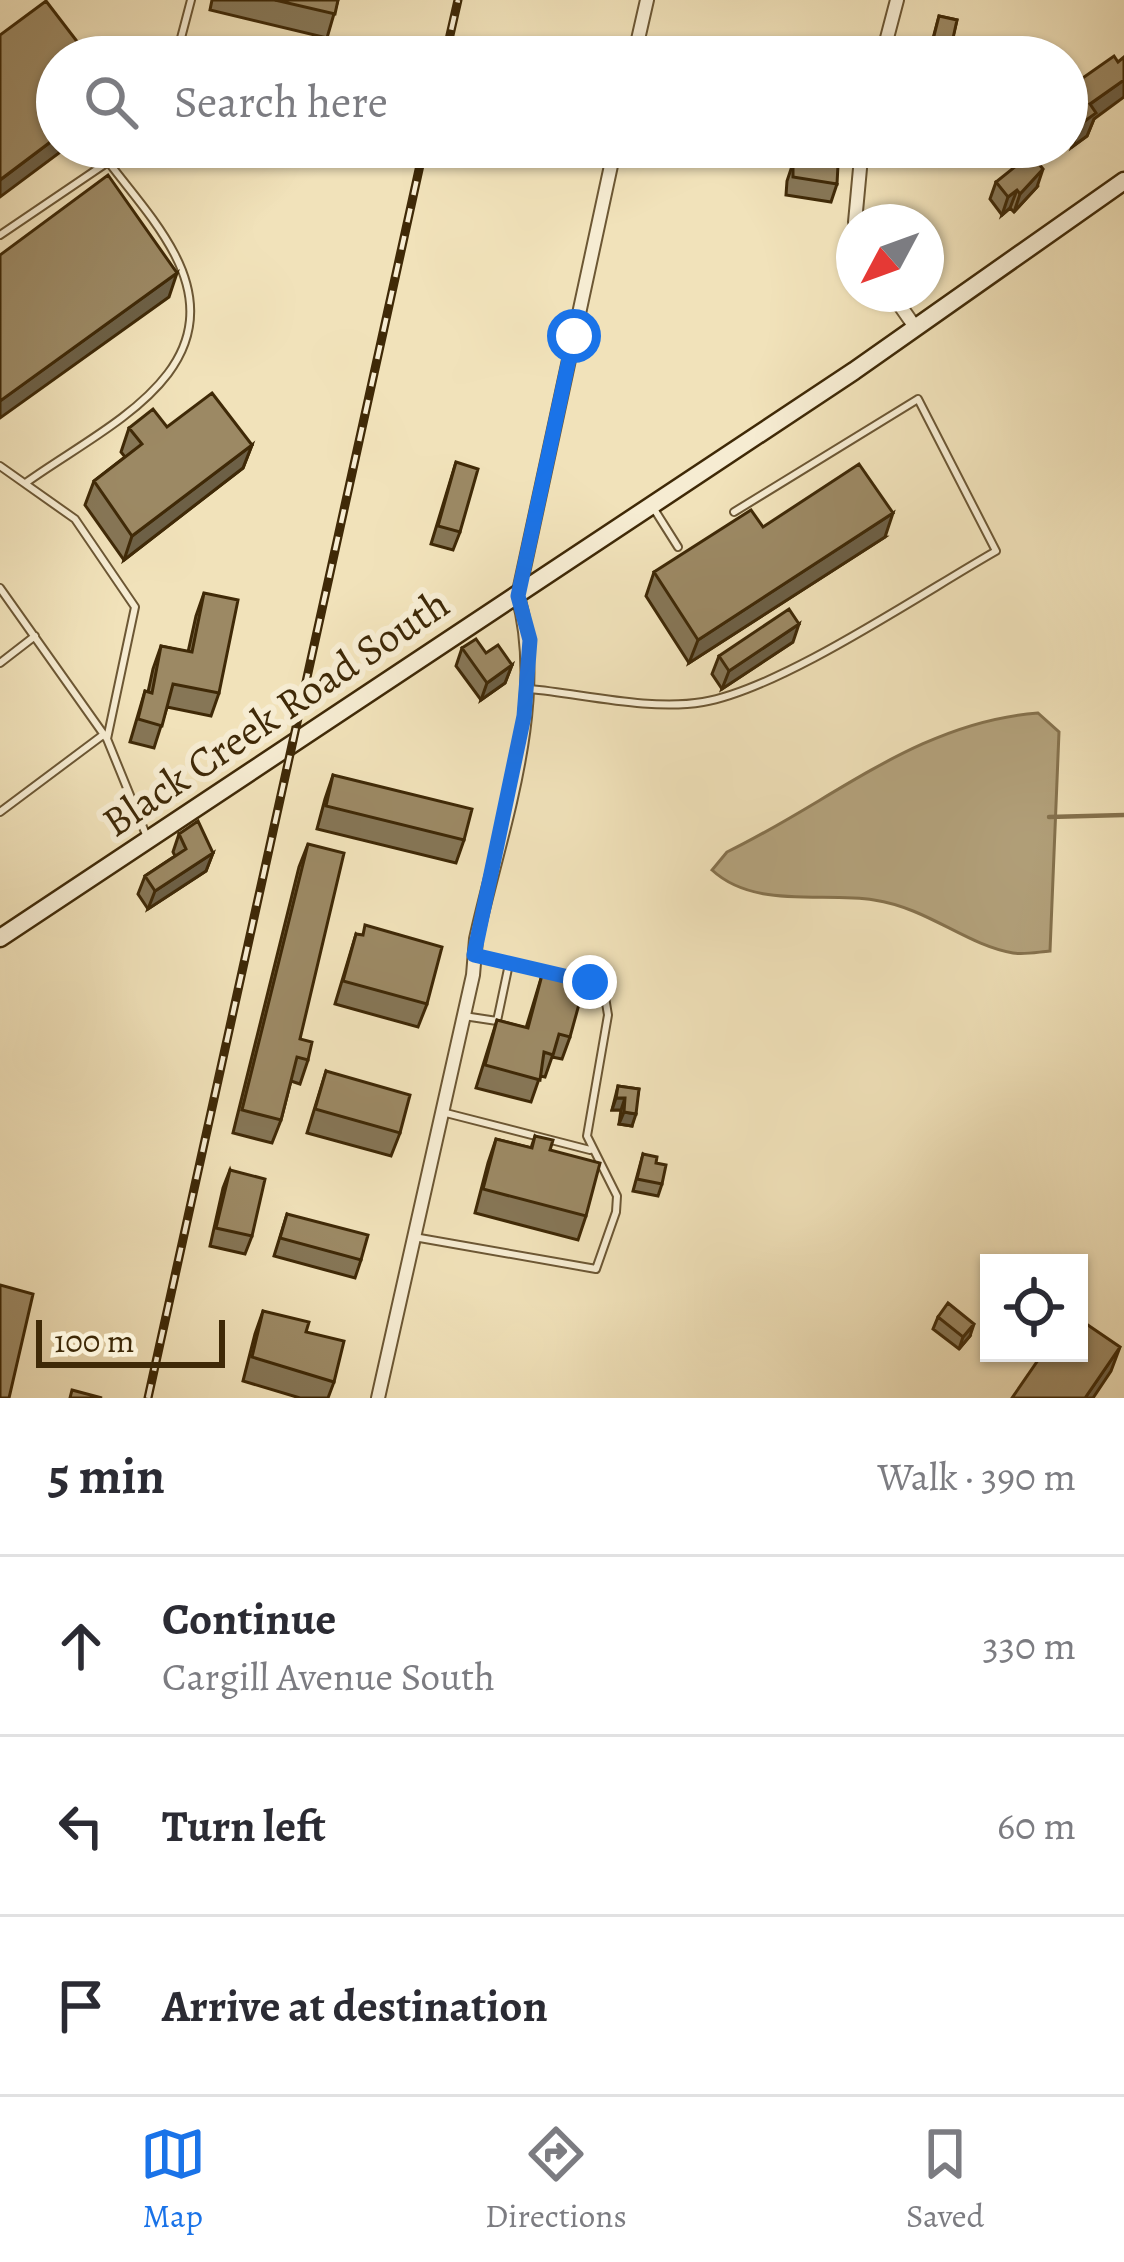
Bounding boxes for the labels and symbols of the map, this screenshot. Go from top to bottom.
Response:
north arrow [836,204,944,312]
route start [547,309,601,363]
street label: Black Creek Road South [91,575,460,850]
route end [563,955,617,1009]
scale bar [36,1314,225,1367]

